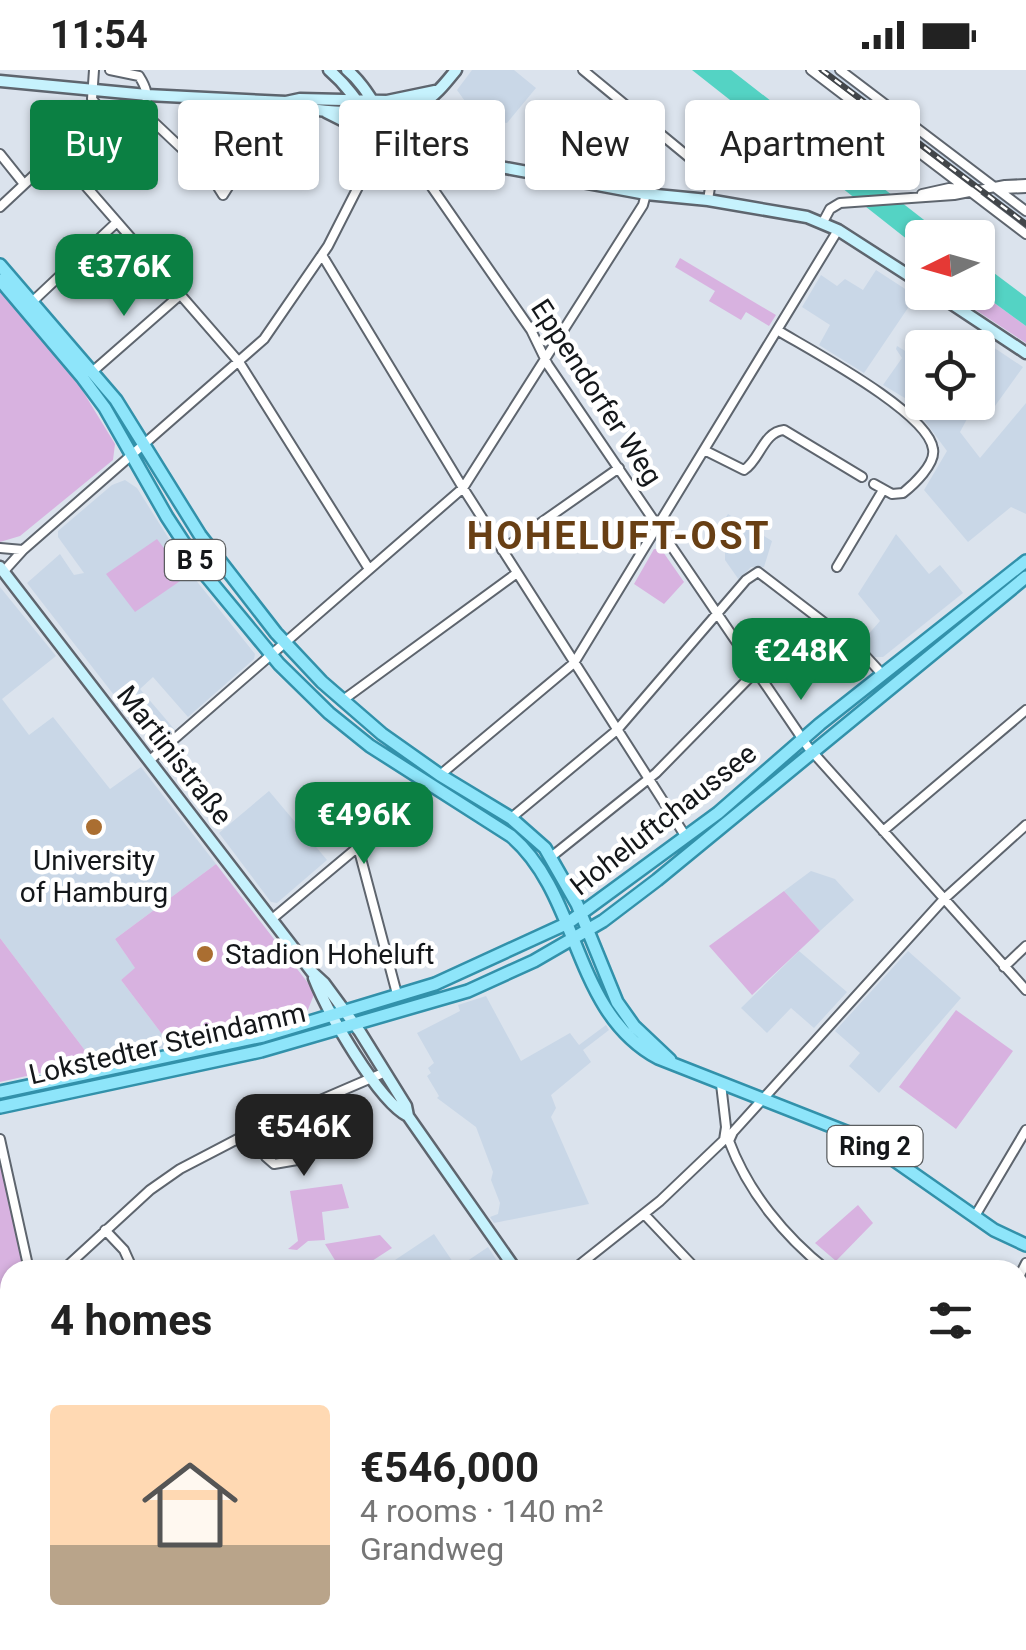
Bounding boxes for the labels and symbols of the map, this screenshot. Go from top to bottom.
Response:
north arrow [905,220,995,310]
pin: €376K [54,234,194,319]
street label: Eppendorfer Weg [524,293,669,491]
district label: HOHELUFT-OST [467,514,771,558]
road number: B 5 [165,540,225,580]
pin: €248K [731,618,871,703]
street label: Martinistraße [110,679,239,831]
street label: Hoheluftchaussee [564,737,763,902]
pin: €496K [294,782,434,867]
marker: University of Hamburg [83,816,105,838]
place label: University of Hamburg [20,844,168,909]
place label: Stadion Hoheluft [225,938,434,971]
marker: Stadion Hoheluft [194,943,216,965]
street label: Lokstedter Steindamm [26,996,309,1091]
pin: €546K [234,1094,374,1179]
road number: Ring 2 [828,1126,922,1166]

